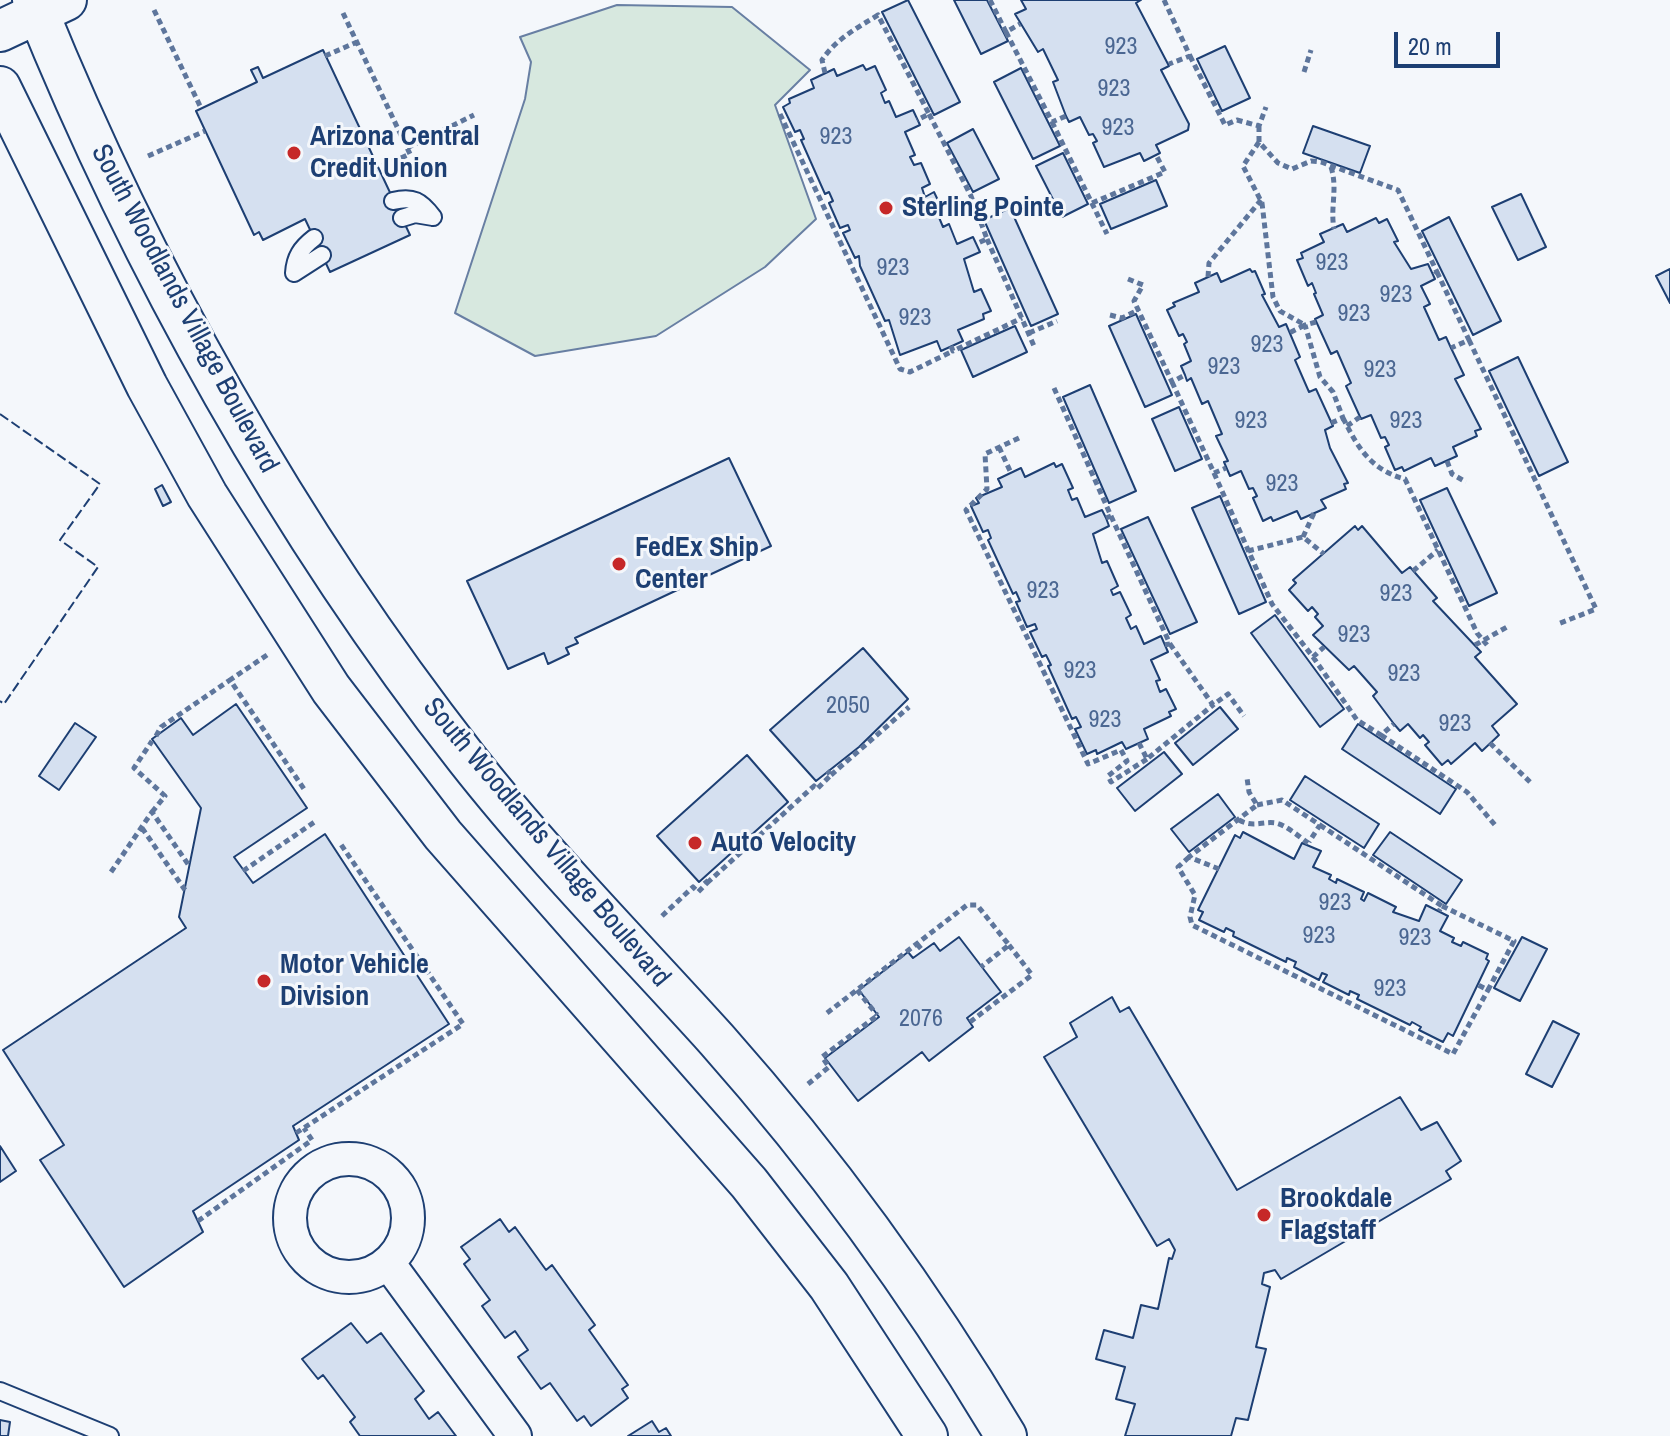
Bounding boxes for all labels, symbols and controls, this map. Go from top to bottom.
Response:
scale bar [1398,16,1504,66]
text: 20 m [1408,30,1452,62]
house number: 923 [1105,34,1137,62]
house number: 923 [1098,76,1130,104]
house number: 923 [1102,115,1134,143]
place label: Arizona Central Credit Union [310,120,480,186]
house number: 923 [820,124,852,152]
street label: South Woodlands Village Boulevard [83,139,285,479]
marker: Arizona Central Credit Union [285,144,303,162]
place label: Sterling Pointe [902,191,1064,225]
marker: Sterling Pointe [877,199,895,217]
house number: 923 [1316,250,1348,278]
house number: 923 [877,255,909,283]
house number: 923 [1380,282,1412,310]
house number: 923 [1338,301,1370,329]
house number: 923 [899,305,931,333]
house number: 923 [1251,332,1283,360]
house number: 923 [1208,354,1240,382]
house number: 923 [1364,357,1396,385]
house number: 923 [1235,408,1267,436]
house number: 923 [1390,408,1422,436]
house number: 923 [1266,471,1298,499]
place label: FedEx Ship Center [635,531,759,597]
marker: FedEx Ship Center [610,555,628,573]
house number: 923 [1027,578,1059,606]
house number: 923 [1380,581,1412,609]
house number: 923 [1338,622,1370,650]
house number: 923 [1064,658,1096,686]
house number: 923 [1388,661,1420,689]
street label: South Woodlands Village Boulevard [415,692,677,994]
house number: 2050 [826,693,870,721]
house number: 923 [1089,707,1121,735]
house number: 923 [1439,711,1471,739]
place label: Auto Velocity [711,826,856,860]
marker: Auto Velocity [686,834,704,852]
house number: 923 [1319,890,1351,918]
house number: 923 [1303,923,1335,951]
house number: 923 [1399,925,1431,953]
place label: Motor Vehicle Division [280,948,429,1014]
marker: Motor Vehicle Division [255,972,273,990]
house number: 923 [1374,976,1406,1004]
house number: 2076 [899,1006,943,1034]
place label: Brookdale Flagstaff [1280,1182,1392,1248]
marker: Brookdale Flagstaff [1255,1206,1273,1224]

